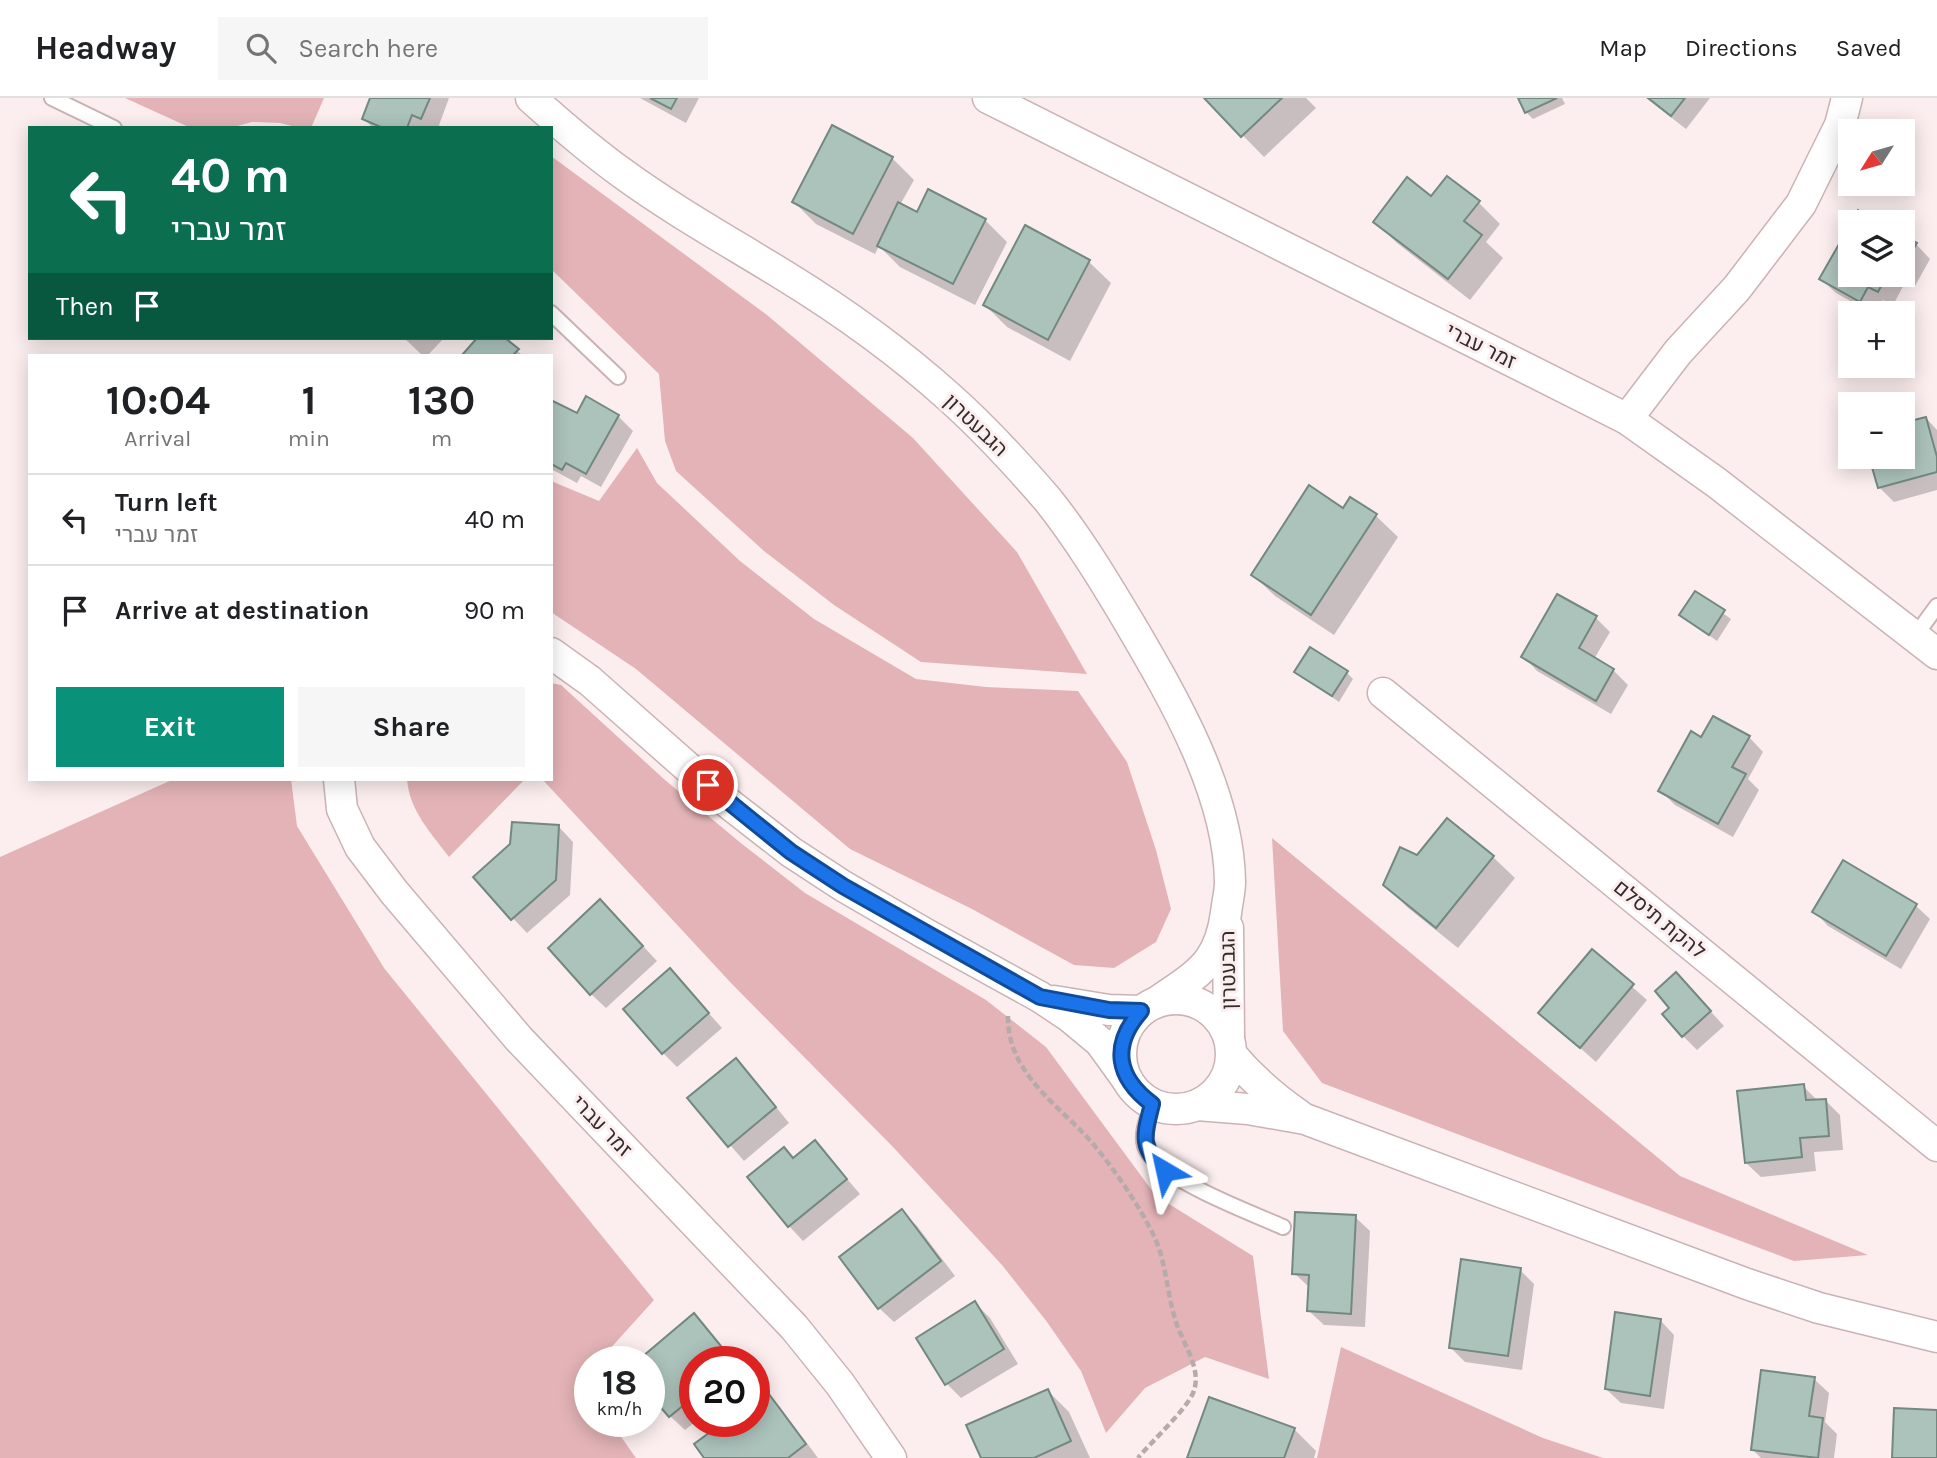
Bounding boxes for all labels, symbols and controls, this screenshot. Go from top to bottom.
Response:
search box [218,17,708,80]
text: Headway [35,29,176,67]
icon: search [242,29,280,67]
text: Search here [298,33,438,64]
text: Map [1599,34,1647,62]
text: Directions [1685,34,1798,62]
text: Saved [1836,34,1902,62]
north arrow [1838,119,1914,196]
map controls [1838,119,1915,469]
text: 40 m [171,147,290,204]
icon: left [56,154,147,245]
button: layers [1838,210,1915,287]
text: זמר עברי [171,211,287,248]
icon: arrive [128,287,166,325]
text: Then [56,291,114,322]
button: + [1838,301,1915,378]
street label: זמר עברי [1442,318,1520,374]
text: 10:04 [106,375,210,425]
text: 1 [301,375,316,425]
text: 130 [408,375,475,425]
street label: הגבעטרון [939,389,1013,461]
button: − [1838,392,1915,469]
text: Arrival [124,425,192,452]
text: min [288,425,330,452]
text: m [431,425,452,452]
text: Turn left [115,487,217,518]
icon: left [56,501,94,539]
text: 40 m [465,504,525,535]
text: זמר עברי [115,521,198,548]
icon: arrive [56,592,94,630]
text: Arrive at destination [115,595,369,626]
text: 90 m [464,595,525,626]
button: Exit [56,687,284,767]
button: Share [298,687,525,767]
pin [678,755,738,815]
icon: arrive [689,766,727,804]
street label: להקת תיסלם [1609,875,1711,963]
street label: הגבעטרון [1215,930,1241,1010]
street label: זמר עברי [567,1090,637,1162]
position arrow [1128,1134,1202,1208]
speed limit sign: 20 [679,1346,770,1437]
text: 18 [602,1362,637,1403]
text: km/h [597,1398,642,1420]

